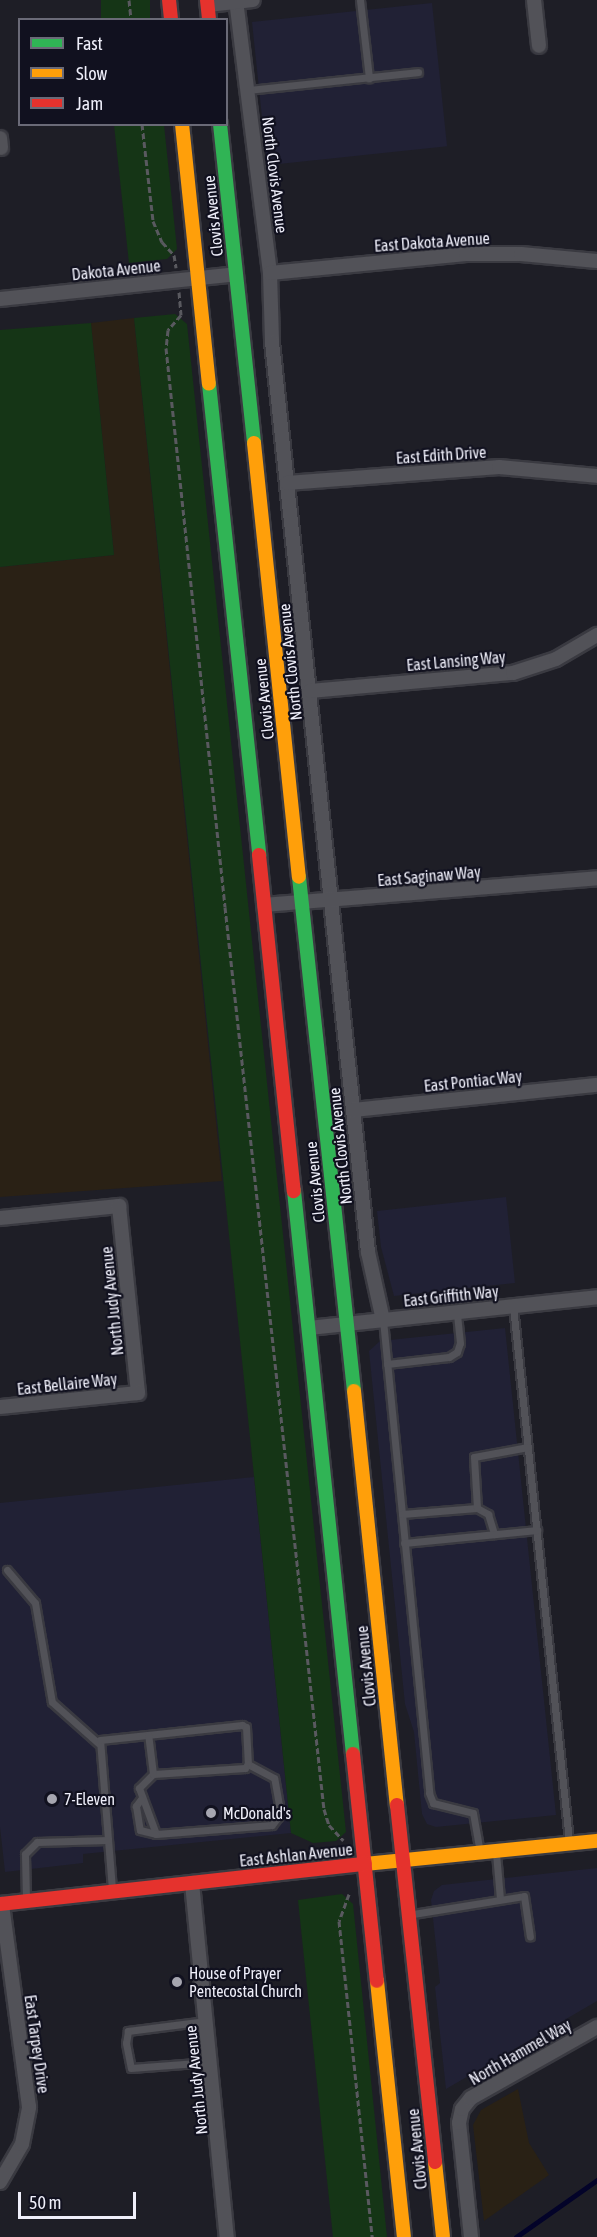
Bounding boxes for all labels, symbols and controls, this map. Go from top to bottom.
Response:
legend [18,18,228,126]
text: Fast [76,33,103,54]
text: Slow [76,63,107,84]
text: Jam [76,93,103,114]
street label: North Clovis Avenue [258,116,292,234]
street label: Clovis Avenue [199,175,227,257]
street label: East Dakota Avenue [374,228,490,256]
street label: Dakota Avenue [71,256,161,284]
street label: East Edith Drive [395,442,487,468]
street label: North Clovis Avenue [274,603,306,721]
street label: East Lansing Way [406,647,506,675]
street label: Clovis Avenue [250,658,278,740]
street label: East Saginaw Way [377,862,481,890]
street label: East Pontiac Way [423,1066,523,1096]
street label: North Clovis Avenue [324,1087,356,1205]
street label: Clovis Avenue [301,1141,329,1223]
street label: North Judy Avenue [97,1246,127,1356]
street label: East Griffith Way [402,1281,500,1311]
street label: East Bellaire Way [16,1369,118,1399]
street label: Clovis Avenue [352,1625,380,1707]
place label: 7-Eleven [64,1789,115,1809]
marker: 7-Eleven [45,1792,59,1806]
place label: McDonald's [223,1803,291,1823]
marker: McDonald's [204,1806,218,1820]
street label: East Ashlan Avenue [238,1840,354,1870]
place label: House of Prayer Pentecostal Church [189,1963,302,2001]
marker: House of Prayer Pentecostal Church [170,1975,184,1989]
street label: East Tarpey Drive [21,1993,53,2095]
street label: North Hammel Way [466,2015,574,2089]
street label: North Judy Avenue [181,2025,211,2135]
street label: Clovis Avenue [403,2108,431,2190]
scale bar [21,2180,140,2218]
text: 50 m [29,2192,61,2213]

